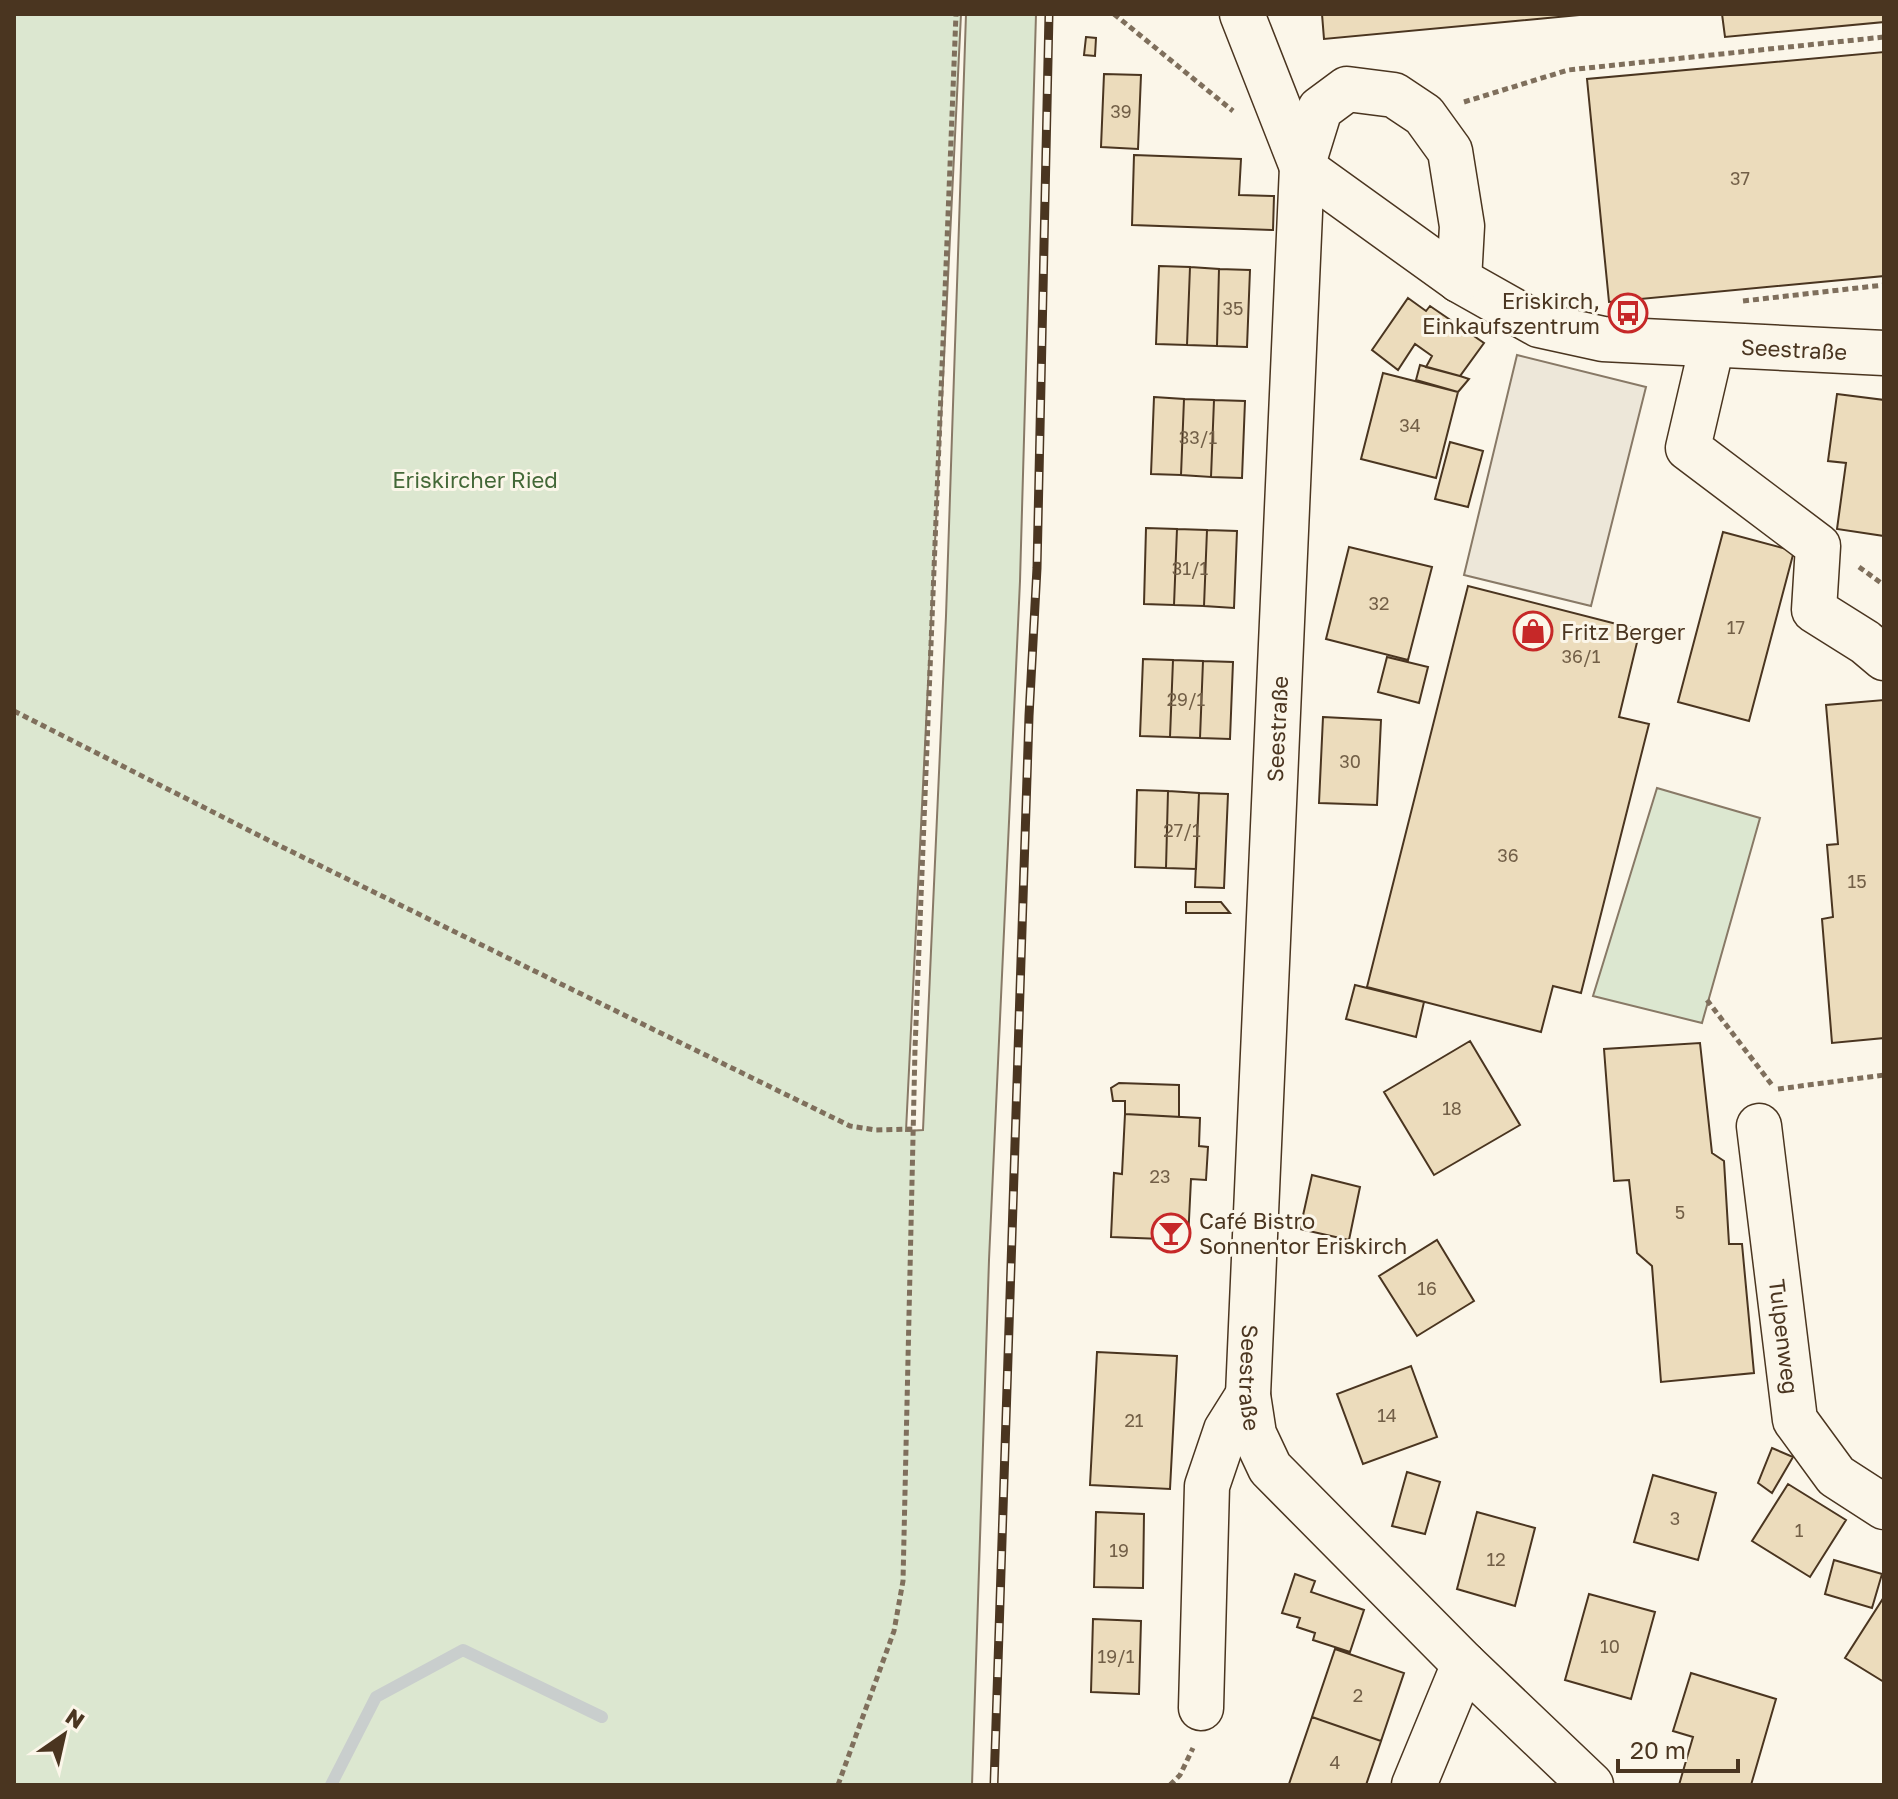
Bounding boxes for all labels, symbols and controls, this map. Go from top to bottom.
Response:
house number: 39 [1110,100,1132,122]
house number: 37 [1730,167,1750,189]
place label: Eriskirch, Einkaufszentrum [1422,287,1600,339]
bus stop icon: Eriskirch, Einkaufszentrum [1607,292,1649,334]
house number: 35 [1223,297,1243,319]
street label: Seestraße [1740,332,1848,365]
house number: 34 [1399,414,1421,436]
house number: 33/1 [1179,426,1217,448]
park label: Eriskircher Ried [392,466,558,493]
house number: 31/1 [1172,557,1209,579]
house number: 32 [1369,592,1389,614]
shop icon: Fritz Berger [1512,610,1554,652]
house number: 17 [1727,616,1745,638]
place label: Fritz Berger [1561,618,1686,645]
house number: 36/1 [1562,645,1601,667]
street label: Seestraße [1261,675,1293,783]
house number: 29/1 [1167,688,1206,710]
house number: 30 [1339,750,1361,772]
house number: 27/1 [1163,819,1201,841]
house number: 36 [1497,844,1519,866]
house number: 15 [1847,870,1867,892]
house number: 18 [1442,1097,1462,1119]
house number: 23 [1150,1165,1170,1187]
house number: 5 [1675,1201,1685,1223]
place label: Café Bistro Sonnentor Eriskirch [1199,1207,1407,1259]
bar icon: Café Bistro Sonnentor Eriskirch [1150,1212,1192,1254]
house number: 16 [1417,1277,1437,1299]
street label: Tulpenweg [1764,1277,1805,1395]
street label: Seestraße [1234,1324,1267,1432]
house number: 14 [1377,1404,1397,1426]
house number: 21 [1124,1409,1144,1431]
house number: 3 [1670,1507,1680,1529]
house number: 1 [1795,1519,1804,1541]
house number: 19 [1109,1539,1129,1561]
house number: 12 [1486,1548,1506,1570]
house number: 10 [1600,1635,1620,1657]
house number: 19/1 [1098,1645,1135,1667]
house number: 2 [1353,1684,1363,1706]
north arrow [24,1695,104,1775]
text: N [61,1702,90,1734]
scale bar [1618,1723,1738,1773]
text: 20 m [1630,1735,1686,1764]
house number: 4 [1330,1751,1341,1773]

